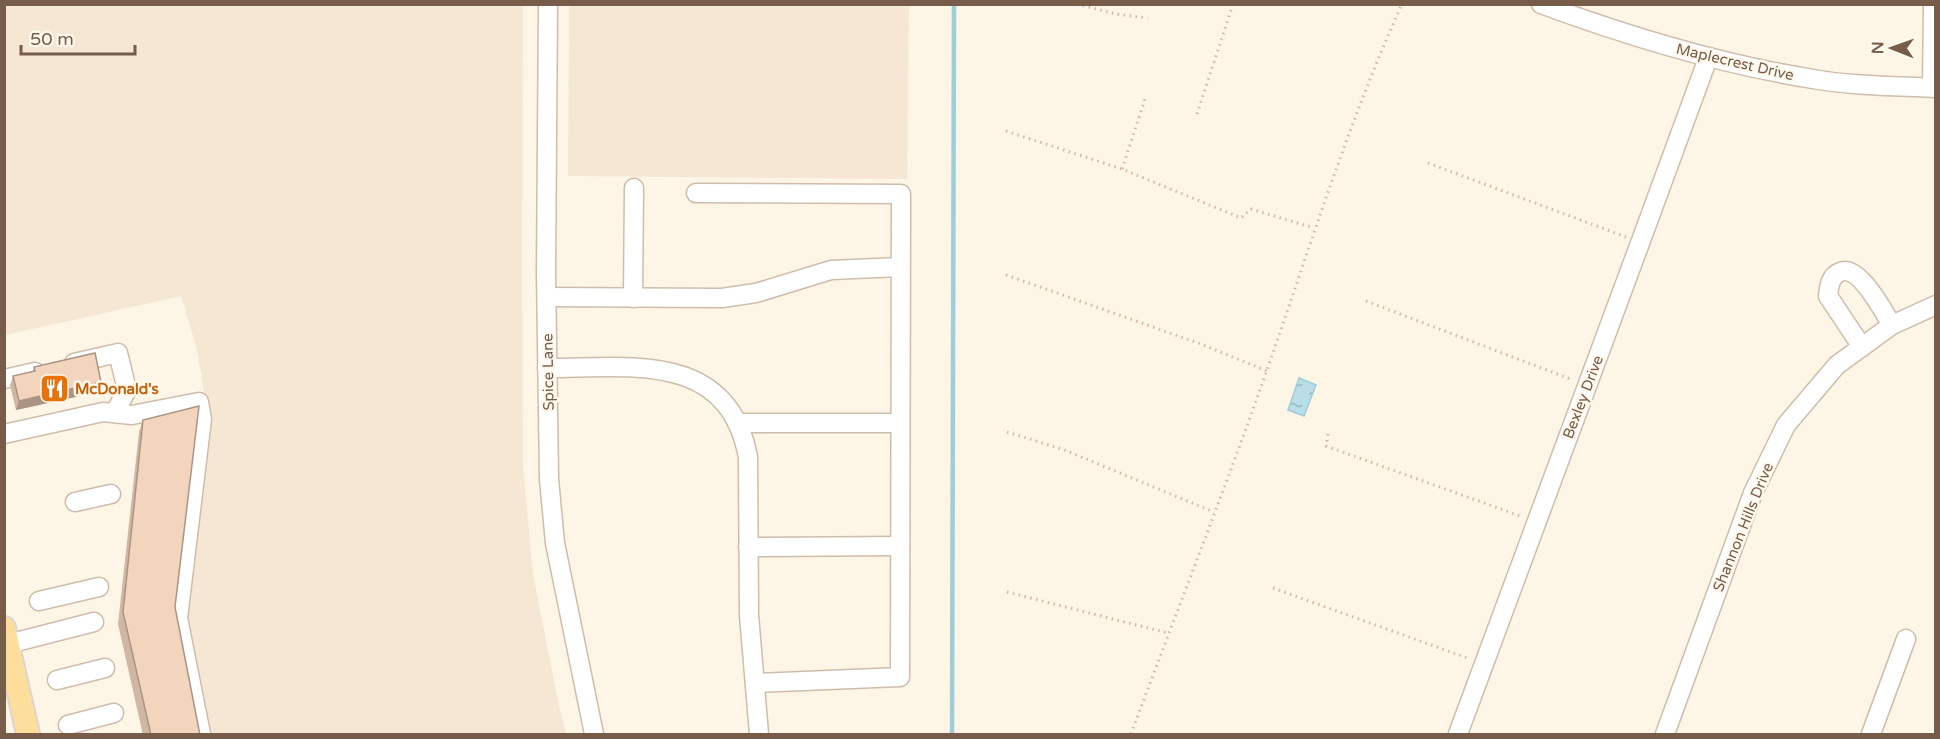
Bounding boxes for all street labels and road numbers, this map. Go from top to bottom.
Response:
street label: Maplecrest Drive [1674,40,1796,84]
street label: Spice Lane [538,333,558,411]
street label: Bexley Drive [1559,353,1607,441]
street label: Shannon Hills Drive [1709,460,1777,594]

